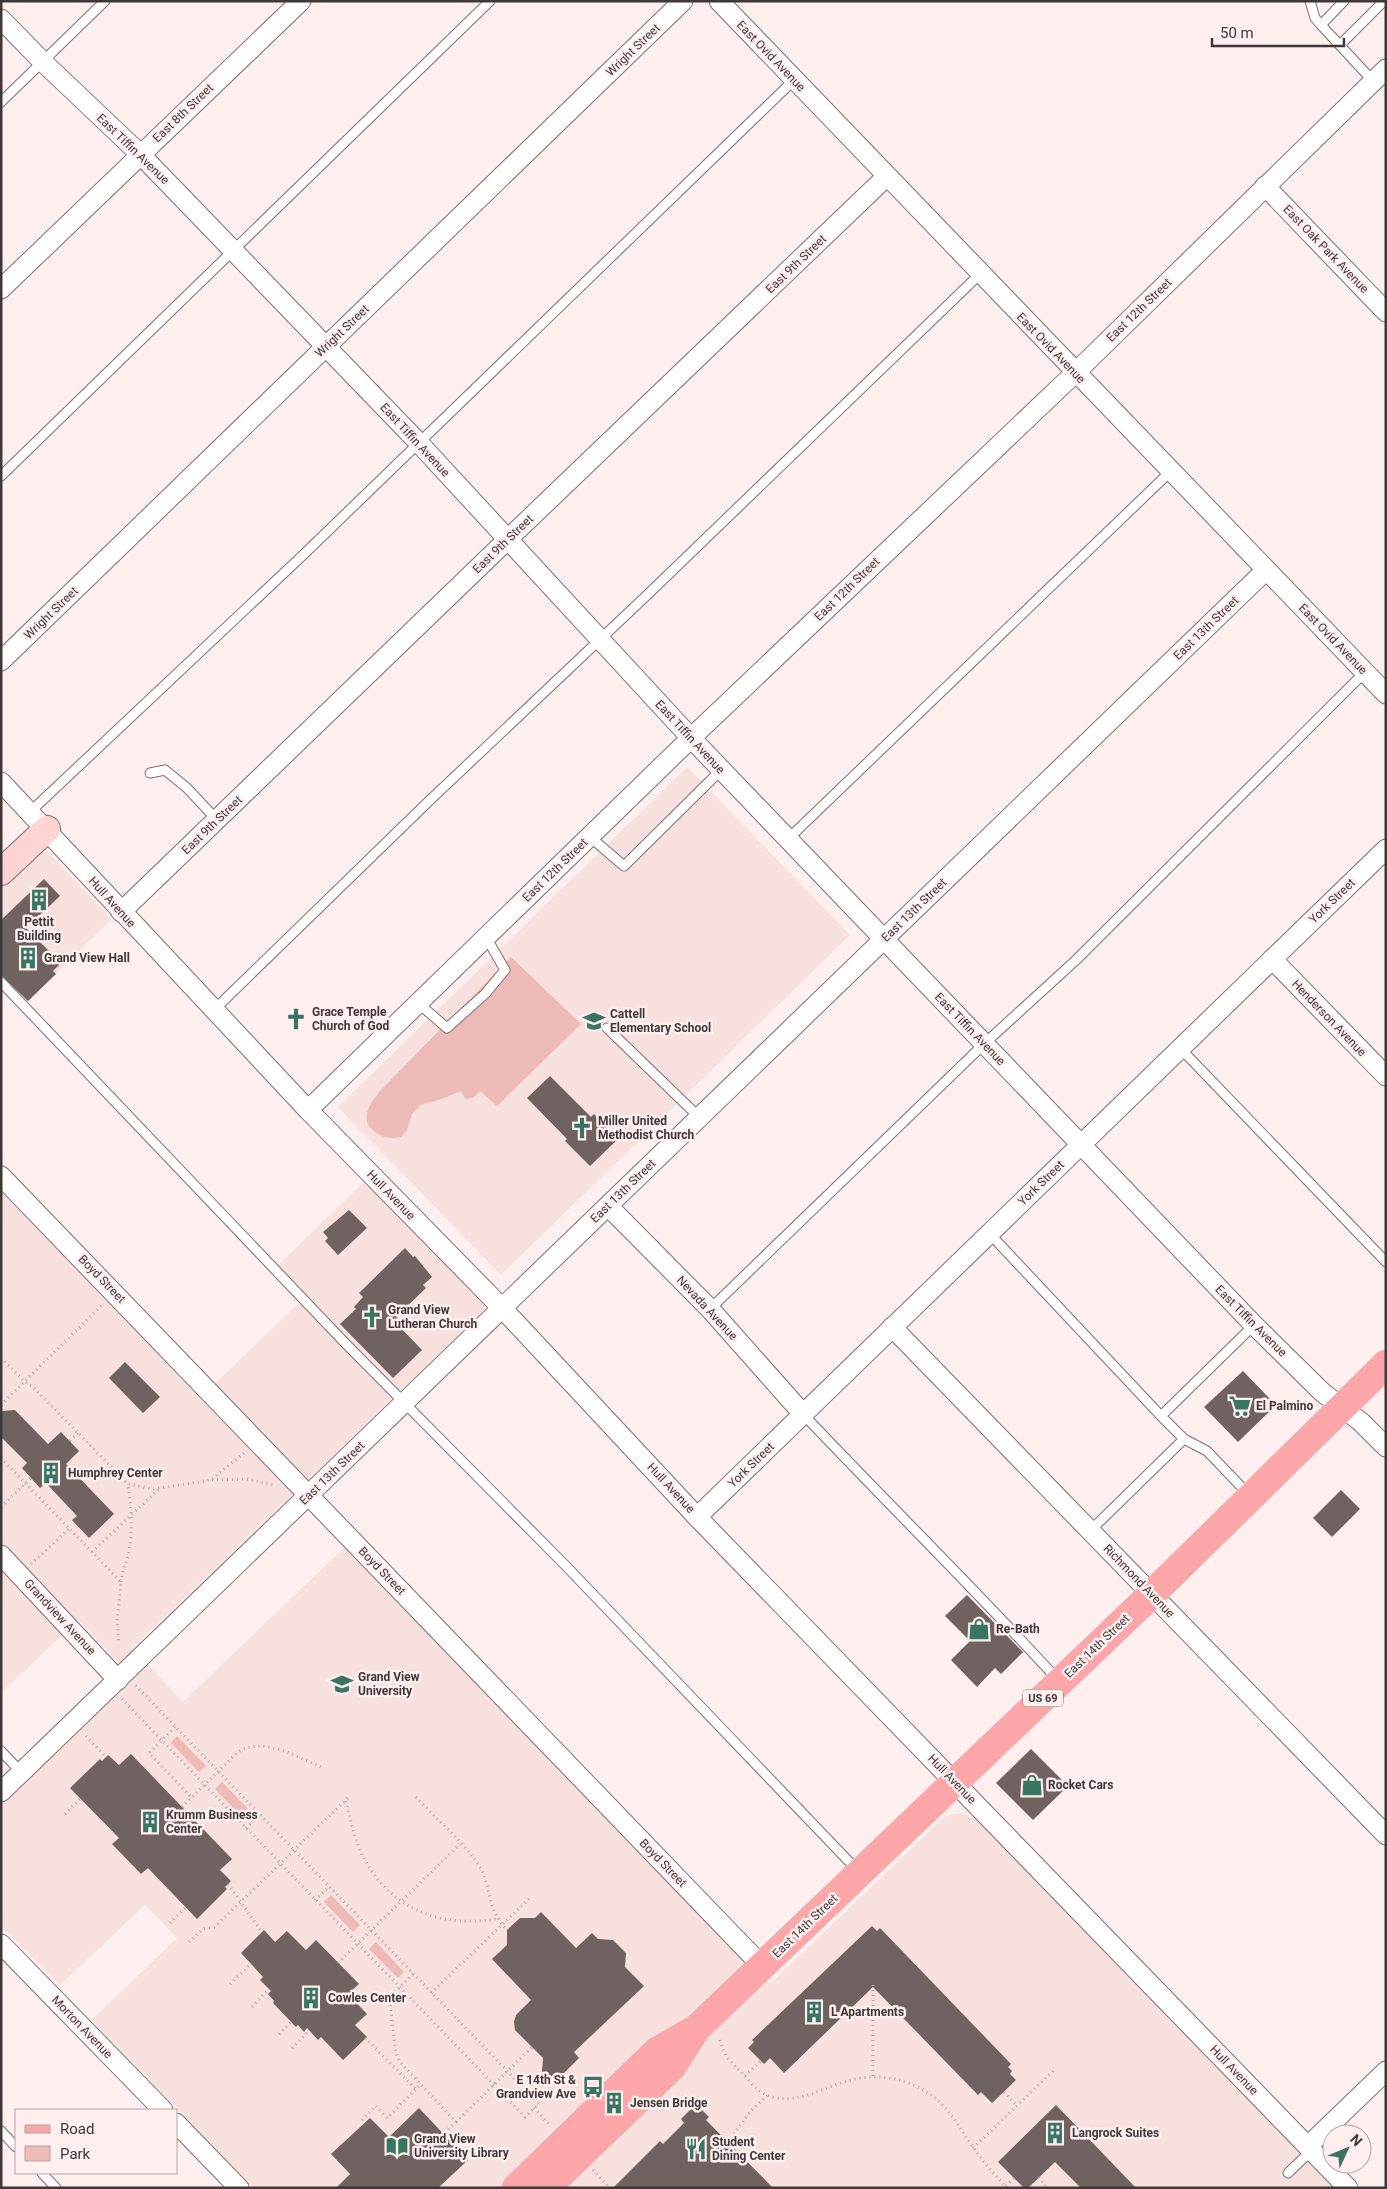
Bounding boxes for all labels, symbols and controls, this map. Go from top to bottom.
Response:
scale bar [1212,15,1344,47]
street label: East Ovid Avenue [734,18,808,94]
street label: Wright Street [603,21,663,79]
text: 50 m [1220,24,1254,42]
street label: East 8th Street [150,81,216,145]
street label: East Tiffin Avenue [94,111,172,187]
street label: East Oak Park Avenue [1280,202,1372,296]
street label: East 9th Street [763,232,829,296]
street label: East 12th Street [1104,275,1175,345]
street label: Wright Street [312,302,372,360]
street label: East Ovid Avenue [1014,310,1088,386]
street label: East Tiffin Avenue [377,400,453,480]
street label: East 9th Street [470,512,536,576]
street label: East 12th Street [812,554,883,624]
street label: Wright Street [21,584,81,642]
street label: East 13th Street [1171,593,1242,663]
street label: East Ovid Avenue [1296,601,1370,677]
street label: East Tiffin Avenue [652,697,728,777]
street label: East 9th Street [179,793,245,857]
street label: East 12th Street [520,835,591,905]
street label: Hull Avenue [86,874,138,930]
street label: East 13th Street [879,875,950,945]
street label: York Street [1306,876,1358,926]
building icon: Pettit Building [26,887,52,913]
place label: Pettit Building [17,915,61,943]
building icon: Grand View Hall [15,945,41,971]
place label: Grand View Hall [44,951,130,965]
street label: Henderson Avenue [1289,977,1369,1059]
street label: East Tiffin Avenue [932,990,1008,1068]
place label: Grace Temple Church of God [312,1005,390,1033]
church icon: Grace Temple Church of God [283,1006,309,1032]
place label: Cattell Elementary School [610,1007,711,1035]
school or university icon: Cattell Elementary School [581,1008,607,1034]
place label: Miller United Methodist Church [598,1114,695,1142]
church icon: Miller United Methodist Church [569,1115,595,1141]
street label: East 13th Street [588,1156,659,1226]
street label: York Street [1015,1158,1067,1208]
street label: Hull Avenue [364,1167,418,1223]
street label: Boyd Street [76,1252,128,1306]
street label: Nevada Avenue [674,1273,740,1343]
street label: East Tiffin Avenue [1212,1282,1290,1360]
place label: Grand View Lutheran Church [388,1303,477,1331]
church icon: Grand View Lutheran Church [359,1304,385,1330]
supermarket icon: El Palmino [1227,1393,1253,1419]
place label: El Palmino [1256,1399,1313,1413]
street label: East 13th Street [297,1438,368,1508]
street label: York Street [725,1440,777,1490]
building icon: Humphrey Center [38,1460,64,1486]
street label: Hull Avenue [644,1460,698,1516]
place label: Humphrey Center [68,1466,163,1480]
street label: Richmond Avenue [1101,1542,1177,1620]
street label: Boyd Street [356,1544,408,1598]
street label: Grandview Avenue [21,1576,99,1658]
street label: East 14th Street [1062,1611,1133,1681]
shop icon: Re-Bath [966,1616,992,1642]
place label: Re-Bath [996,1622,1040,1636]
place label: Grand View University [358,1670,420,1698]
school or university icon: Grand View University [329,1671,355,1697]
road number: US 69 [1023,1690,1063,1706]
street label: Hull Avenue [925,1751,979,1807]
shop icon: Rocket Cars [1019,1772,1045,1798]
place label: Rocket Cars [1048,1778,1113,1792]
place label: Krumm Business Center [166,1808,258,1836]
building icon: Krumm Business Center [137,1809,163,1835]
street label: Boyd Street [637,1836,689,1890]
street label: East 14th Street [770,1891,841,1961]
building icon: Cowles Center [298,1985,324,2011]
place label: Cowles Center [328,1991,407,2005]
street label: Morton Avenue [49,1993,115,2061]
building icon: L Apartments [801,1999,827,2025]
place label: L Apartments [831,2005,904,2019]
street label: Hull Avenue [1207,2042,1261,2098]
place label: E 14th St & Grandview Ave [496,2073,577,2101]
bus stop icon: E 14th St & Grandview Ave [580,2074,606,2100]
building icon: Jensen Bridge [601,2090,627,2116]
place label: Jensen Bridge [630,2096,708,2110]
legend [15,2109,178,2174]
text: Road [60,2120,94,2138]
building icon: Langrock Suites [1042,2120,1068,2146]
north arrow [1322,2124,1372,2174]
place label: Langrock Suites [1072,2126,1159,2140]
text: N [1347,2131,1366,2149]
place label: Grand View University Library [414,2132,510,2160]
library icon: Grand View University Library [384,2133,410,2159]
place label: Student Dining Center [712,2135,786,2163]
restaurant icon: Student Dining Center [683,2136,709,2162]
text: Park [60,2145,91,2163]

